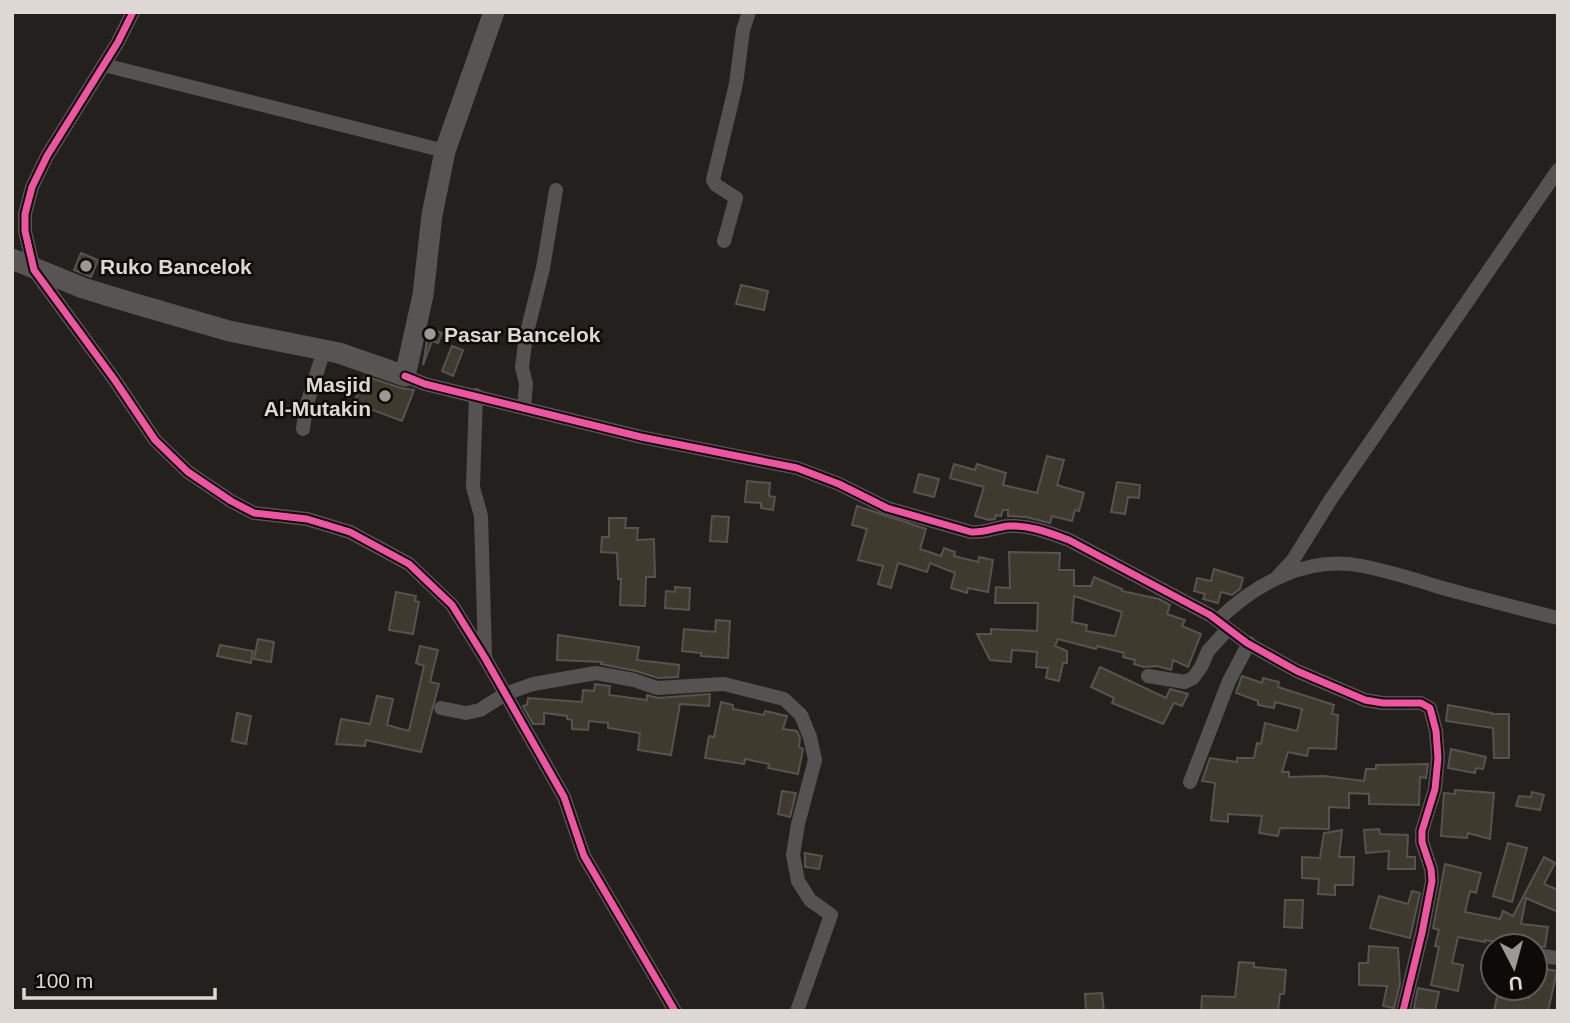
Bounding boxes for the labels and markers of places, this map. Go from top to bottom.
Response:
place label: Ruko Bancelok [100,255,252,278]
marker: Ruko Bancelok [78,258,94,274]
place label: Pasar Bancelok [444,323,601,346]
marker: Pasar Bancelok [422,326,438,342]
place label: Masjid Al-Mutakin [264,373,371,420]
marker: Masjid Al-Mutakin [377,388,393,404]

